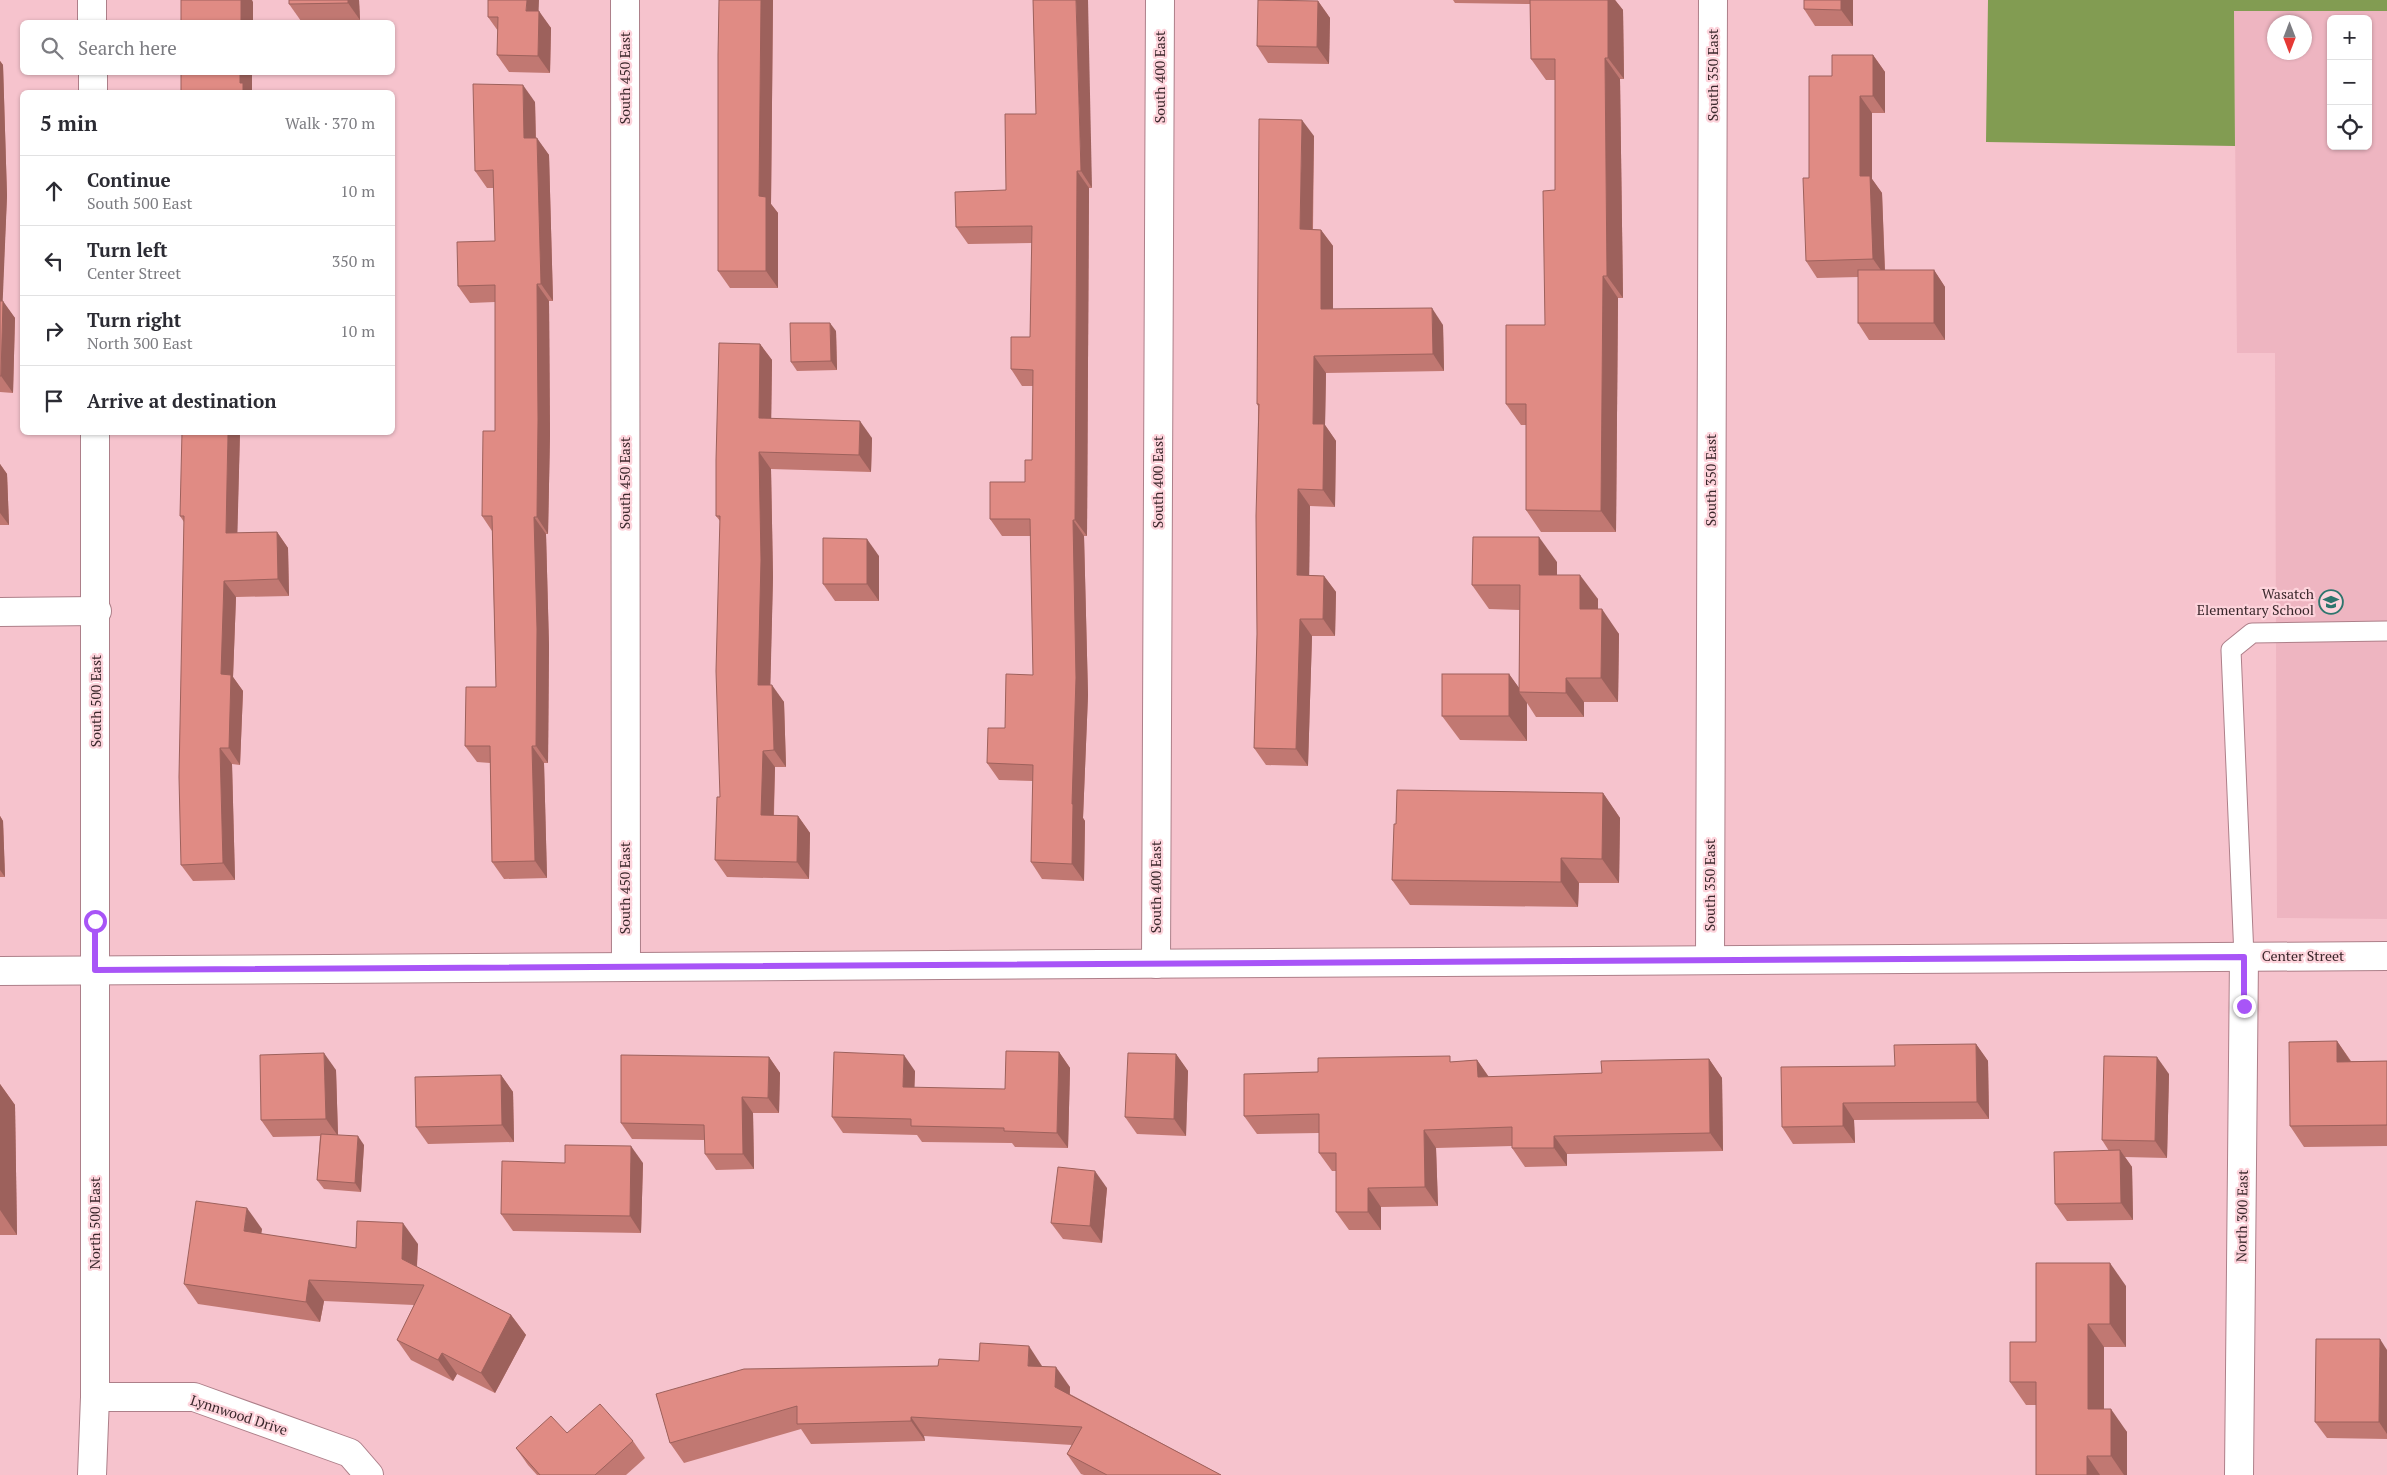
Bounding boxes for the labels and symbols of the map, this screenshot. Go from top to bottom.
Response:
north arrow [2267,15,2312,60]
street label: South 350 East [1703,28,1722,121]
street label: South 400 East [1150,30,1169,123]
street label: South 450 East [615,31,634,124]
street label: South 350 East [1701,433,1720,526]
street label: South 400 East [1148,435,1167,528]
street label: South 450 East [615,436,634,529]
place label: Wasatch Elementary School [2197,584,2314,619]
school or university icon: Wasatch Elementary School [2318,589,2344,615]
street label: South 500 East [86,654,105,747]
street label: South 350 East [1700,838,1719,931]
street label: South 400 East [1146,840,1165,933]
street label: South 450 East [615,841,634,934]
route start [84,910,107,933]
street label: Center Street [2262,946,2345,965]
route end [2233,995,2256,1018]
street label: North 300 East [2231,1169,2252,1262]
street label: North 500 East [85,1176,104,1269]
street label: Lynnwood Drive [188,1390,290,1439]

